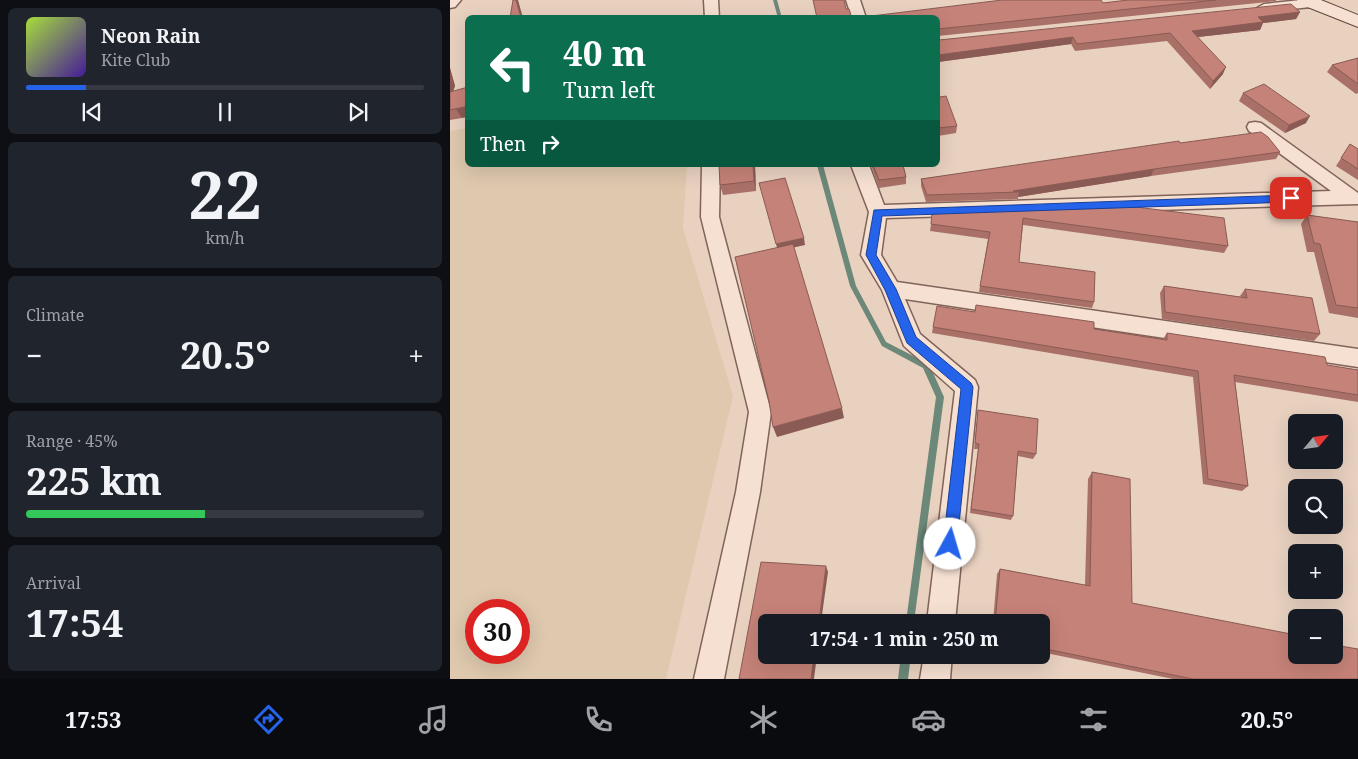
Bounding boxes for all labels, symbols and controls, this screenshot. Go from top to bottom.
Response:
text: Neon Rain [101,23,200,49]
text: 40 m [563,29,646,76]
icon: left [480,35,545,100]
text: Kite Club [101,49,170,71]
text: Turn left [563,74,655,104]
icon: previous [78,98,106,126]
icon: pause [211,98,239,126]
icon: next [344,98,372,126]
icon: right [536,130,564,158]
text: Then [480,131,526,157]
text: 22 [188,150,262,238]
pin [1270,177,1312,219]
icon: arrive [1277,184,1305,212]
text: km/h [205,227,245,249]
text: Climate [26,304,84,326]
text: 20.5° [180,328,271,380]
text: − [26,336,42,374]
text: + [408,336,424,374]
north arrow [1288,414,1342,469]
map controls [1288,414,1343,664]
text: Range · 45% [26,430,118,452]
text: 225 km [26,454,162,506]
button: search [1288,479,1343,534]
position arrow [923,517,975,569]
button: + [1288,544,1343,599]
text: Arrival [26,572,81,594]
text: 17:54 [26,596,123,648]
speed limit sign: 30 [465,599,530,664]
button: − [1288,609,1343,664]
text: 17:54 · 1 min · 250 m [809,626,999,652]
icon: directions [251,702,286,737]
icon: music [416,702,451,737]
icon: phone [581,702,616,737]
icon: climate [746,702,781,737]
icon: car [911,702,946,737]
icon: filters [1076,702,1111,737]
text: 17:53 [65,704,121,734]
text: 20.5° [1240,704,1293,734]

